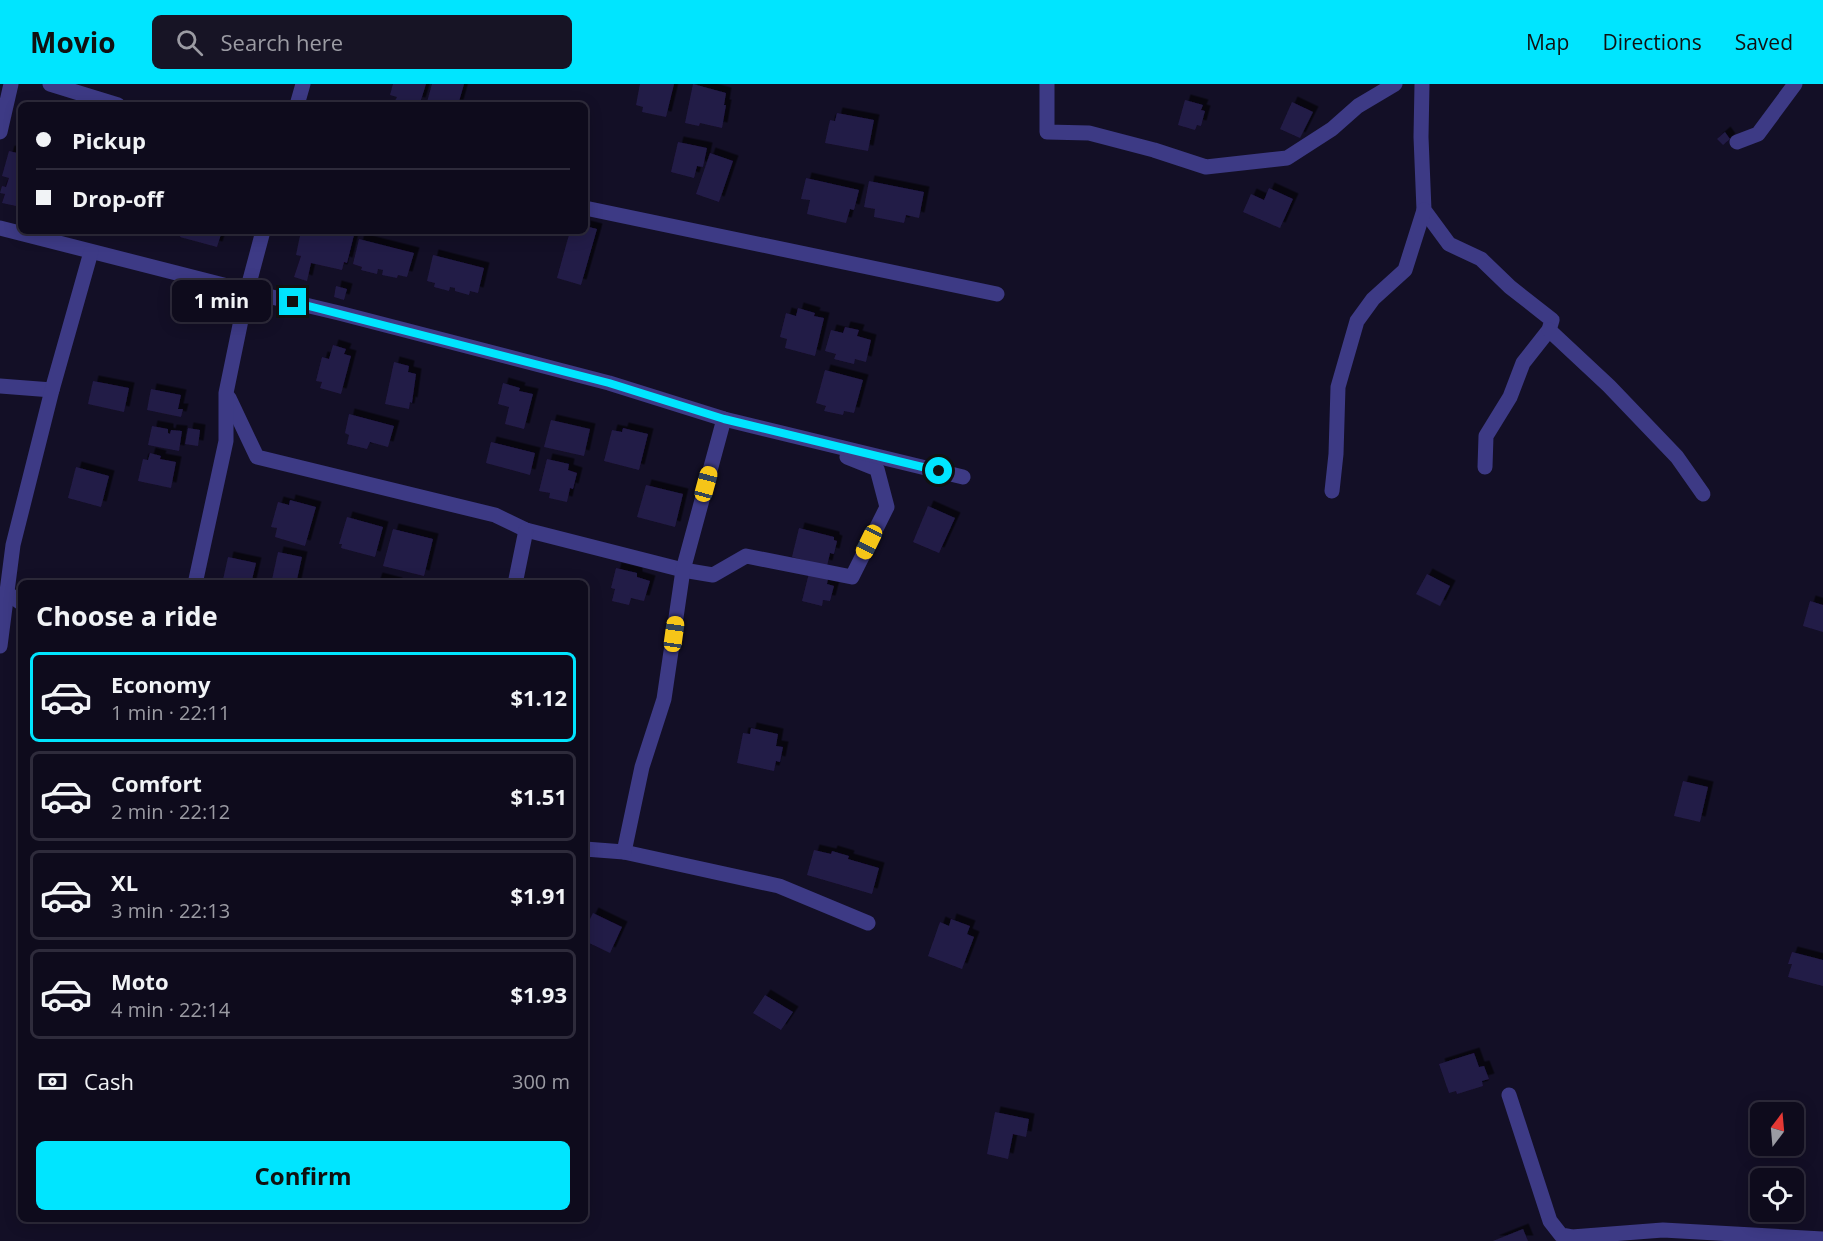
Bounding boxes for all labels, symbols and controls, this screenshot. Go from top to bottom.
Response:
search box [152,15,572,69]
text: Movio [30,23,116,61]
icon: search [173,26,206,59]
text: Search here [221,27,343,57]
text: Map [1526,28,1569,56]
text: Directions [1602,28,1702,56]
text: Saved [1735,28,1793,56]
text: Pickup [72,125,146,155]
text: Drop-off [72,183,164,213]
callout: 1 min [173,281,272,323]
text: 1 min [194,287,249,314]
route end [279,288,306,315]
route start [925,457,952,484]
car [693,464,719,504]
car [853,522,885,562]
text: Choose a ride [36,597,218,634]
car [663,615,685,653]
text: Economy [111,669,210,699]
icon: car [39,670,93,724]
text: $1.12 [510,682,567,712]
text: 1 min · 22:11 [111,699,230,726]
text: Comfort [111,768,202,798]
icon: car [39,769,93,823]
text: $1.51 [510,781,567,811]
text: 2 min · 22:12 [111,798,230,825]
text: XL [111,867,138,897]
icon: car [39,868,93,922]
text: $1.91 [510,880,567,910]
text: 3 min · 22:13 [111,897,230,924]
text: Moto [111,966,169,996]
icon: car [39,967,93,1021]
text: $1.93 [510,979,567,1009]
text: 4 min · 22:14 [111,996,230,1023]
icon: cash [36,1065,69,1098]
text: Cash [84,1066,134,1096]
text: 300 m [512,1068,570,1095]
north arrow [1750,1102,1804,1156]
map controls [1750,1102,1804,1222]
button: Confirm [36,1141,570,1210]
button: locate [1750,1168,1804,1222]

